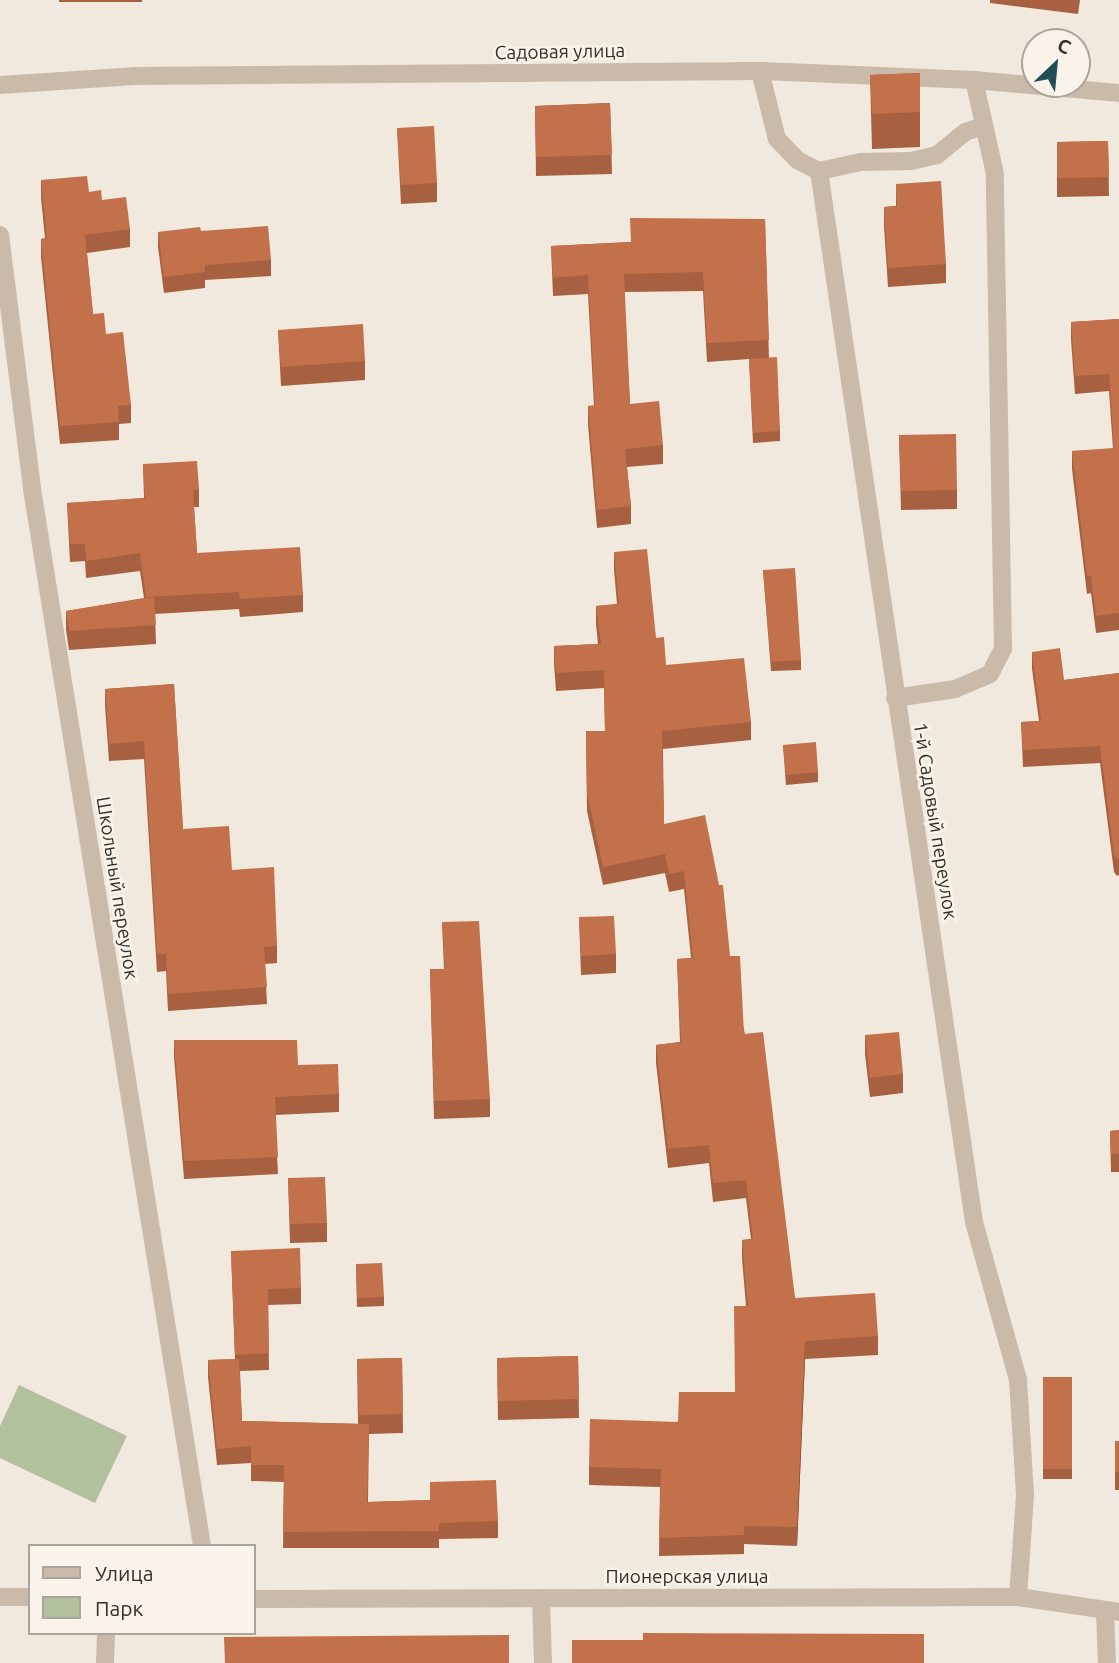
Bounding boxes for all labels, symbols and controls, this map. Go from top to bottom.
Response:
north arrow [1021,28,1091,98]
text: С [1054,33,1075,58]
street label: Садовая улица [495,39,625,65]
street label: 1-й Садовый переулок [908,721,962,921]
street label: Школьный переулок [91,795,143,981]
legend [28,1544,256,1635]
text: Улица [95,1561,153,1585]
street label: Пионерская улица [605,1566,769,1588]
text: Парк [95,1596,143,1620]

